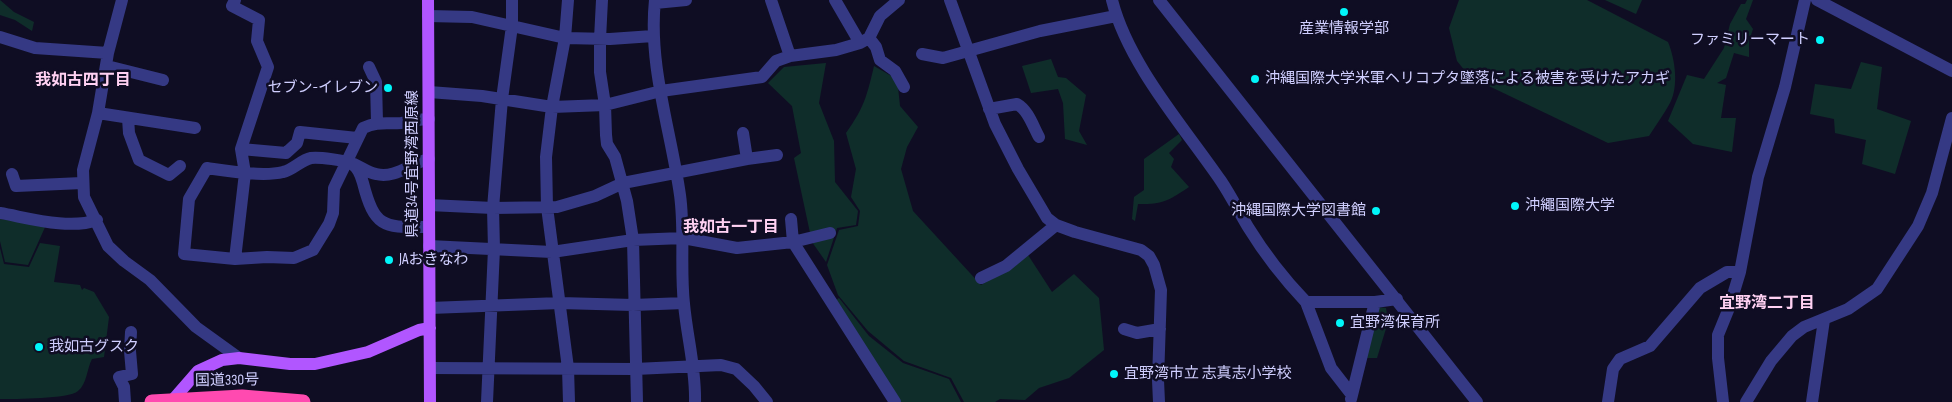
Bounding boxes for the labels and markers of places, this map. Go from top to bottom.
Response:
marker: 産業情報学部 [1338,6,1350,18]
place label: 産業情報学部 [1299,20,1389,38]
place label: ファミリーマート [1690,31,1810,49]
marker: ファミリーマート [1814,34,1826,46]
place label: 沖縄国際大学米軍ヘリコプタ墜落による被害を受けたアカギ [1265,70,1670,88]
marker: 沖縄国際大学米軍ヘリコプタ墜落による被害を受けたアカギ [1249,73,1261,85]
place label: セブン-イレブン [267,79,378,97]
marker: セブン-イレブン [382,82,394,94]
place label: 沖繩国際大学 [1525,197,1615,215]
marker: 沖繩国際大学 [1509,200,1521,212]
place label: 沖縄国際大学図書館 [1231,202,1366,220]
marker: 沖縄国際大学図書館 [1370,205,1382,217]
place label: JAおきなわ [399,251,468,269]
marker: JAおきなわ [383,254,395,266]
place label: 宜野湾保育所 [1350,314,1440,332]
marker: 宜野湾保育所 [1334,317,1346,329]
place label: 我如古グスク [49,338,139,356]
marker: 我如古グスク [33,341,45,353]
place label: 宜野湾市立 志真志小学校 [1124,365,1291,383]
marker: 宜野湾市立 志真志小学校 [1108,368,1120,380]

